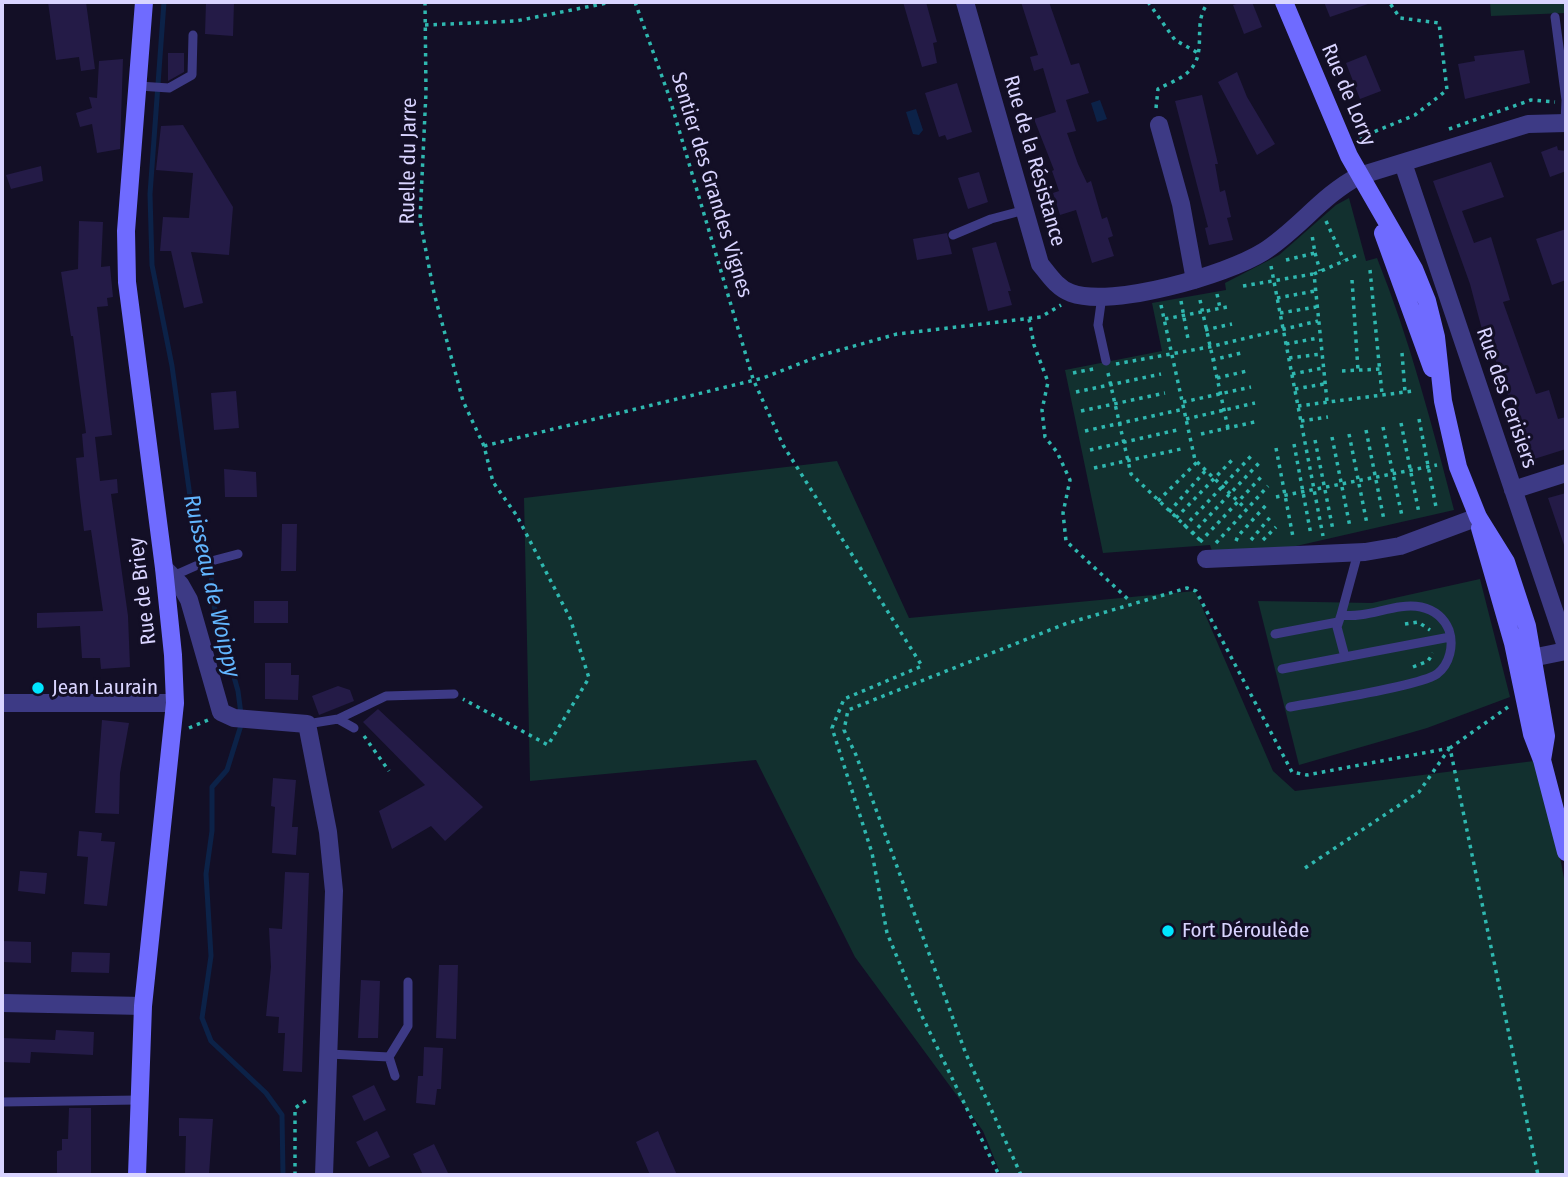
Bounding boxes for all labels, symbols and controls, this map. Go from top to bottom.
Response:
street label: Rue de Lorry [1315,40,1381,150]
street label: Sentier des Grandes Vignes [665,69,757,301]
street label: Rue de la Résistance [998,73,1070,249]
street label: Ruelle du Jarre [395,97,423,225]
street label: Rue des Cerisiers [1470,324,1542,472]
water label: Ruisseau de Woippy [177,492,245,680]
street label: Rue de Briey [124,536,162,646]
place label: Jean Laurain [52,675,158,701]
marker: Jean Laurain [30,680,46,696]
place label: Fort Déroulède [1182,918,1309,944]
marker: Fort Déroulède [1160,923,1176,939]

